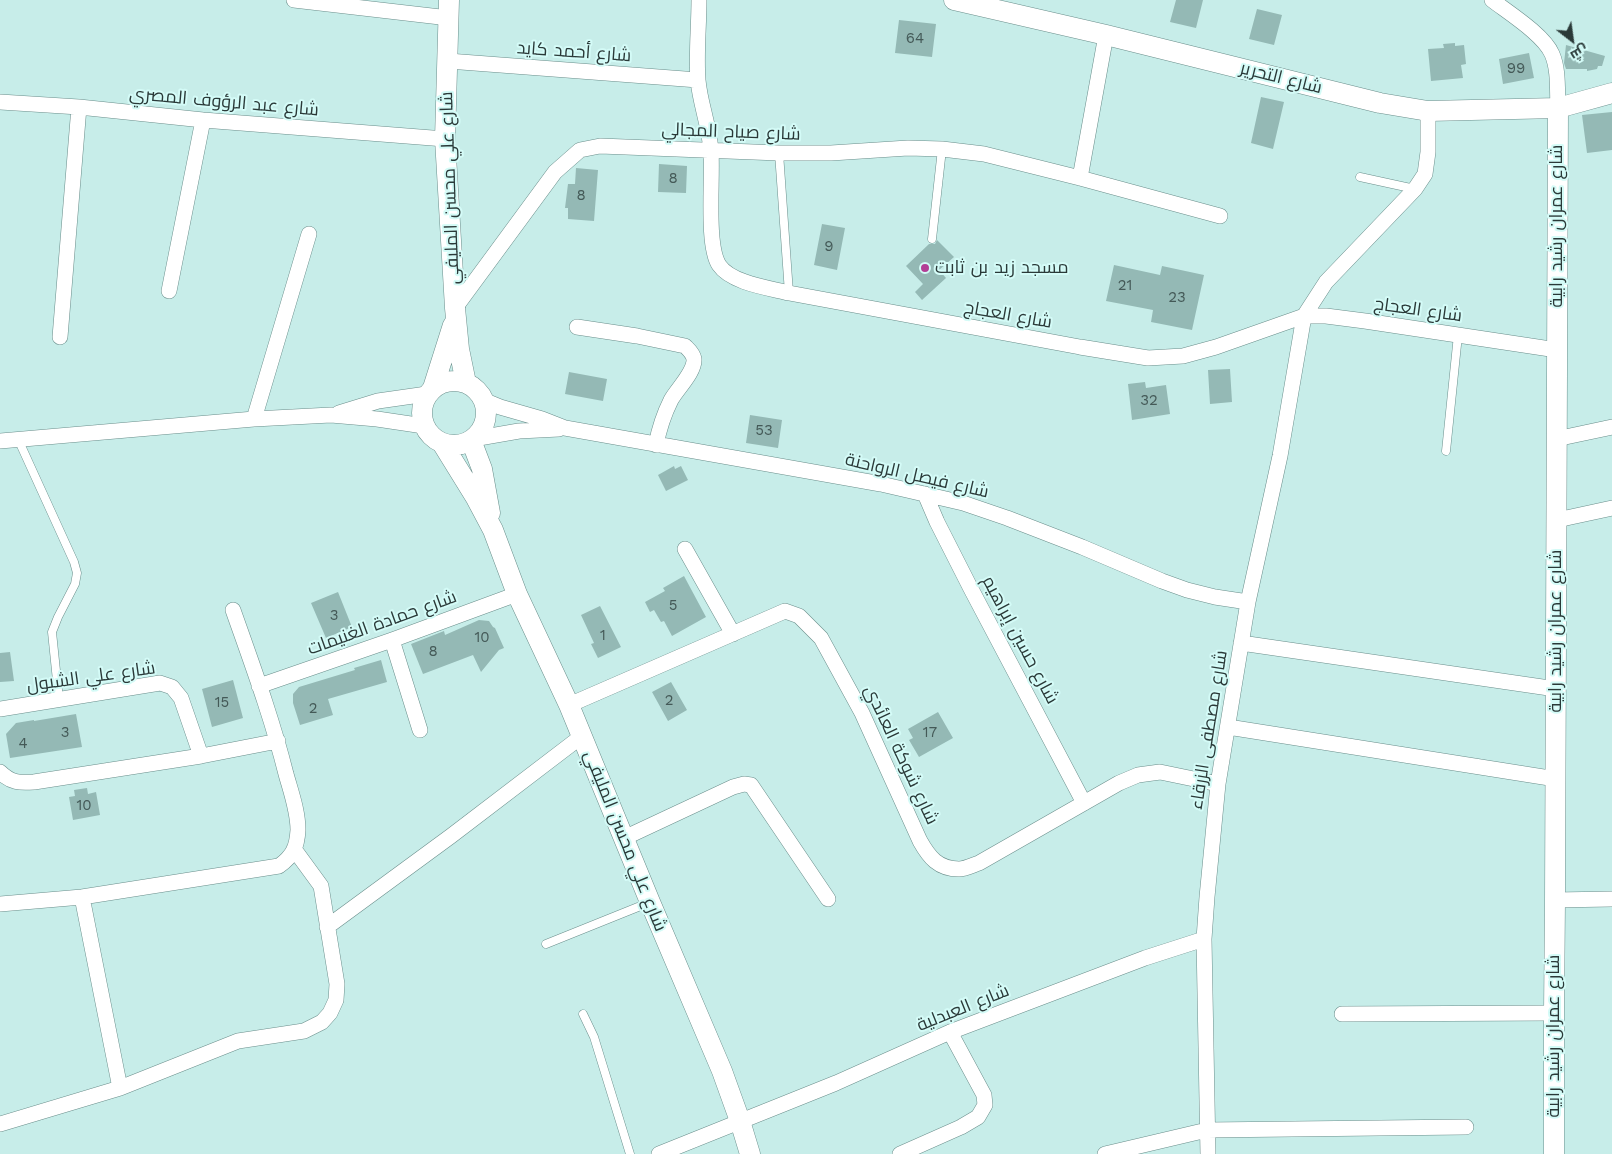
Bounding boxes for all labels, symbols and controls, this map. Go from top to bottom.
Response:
north arrow [1547,15,1597,65]
house number: 64 [906,30,924,48]
street label: شارع أحمد كايد [516,37,632,67]
text: ش [1568,42,1591,64]
street label: شارع التحرير [1238,57,1324,99]
house number: 99 [1507,60,1525,78]
street label: شارع عبد الرؤوف المصري [128,83,320,121]
street label: شارع علي محسن المليفي [436,91,464,285]
street label: شارع صياح المجالي [661,119,801,145]
street label: شارع عمران رشيد رابية [1546,145,1568,307]
house number: 8 [668,170,678,188]
house number: 8 [576,187,586,205]
house number: 9 [824,238,834,256]
place label: مسجد زيد بن ثابت [935,257,1069,279]
marker: مسجد زيد بن ثابت [919,262,931,274]
house number: 21 [1118,277,1132,295]
house number: 23 [1168,289,1186,307]
street label: شارع العجاج [1373,293,1463,327]
street label: شارع العجاج [962,297,1054,333]
house number: 32 [1140,392,1158,410]
house number: 53 [755,422,773,440]
street label: شارع فيصل الرواحنة [843,449,991,503]
street label: شارع عمران رشيد رابية [1545,550,1567,712]
street label: شارع حسين إبراهيم [977,572,1063,708]
street label: شارع حمادة الغنيمات [304,586,460,660]
house number: 5 [669,597,677,615]
house number: 3 [330,607,338,625]
house number: 1 [600,627,606,645]
house number: 10 [474,629,490,647]
house number: 8 [428,643,438,661]
street label: شارع مصطفى الزرقاء [1186,649,1232,811]
street label: شارع علي الشبول [25,657,157,697]
street label: شارع شوكة العائدي [859,682,943,828]
house number: 2 [665,692,673,710]
house number: 15 [215,694,229,712]
house number: 2 [309,700,317,718]
house number: 3 [61,724,69,742]
house number: 17 [923,724,937,742]
house number: 4 [18,735,28,753]
street label: شارع علي محسن المليفي [579,747,671,935]
house number: 10 [76,797,92,815]
street label: شارع عمران رشيد رابية [1543,955,1565,1117]
street label: شارع العبدلية [914,980,1012,1036]

